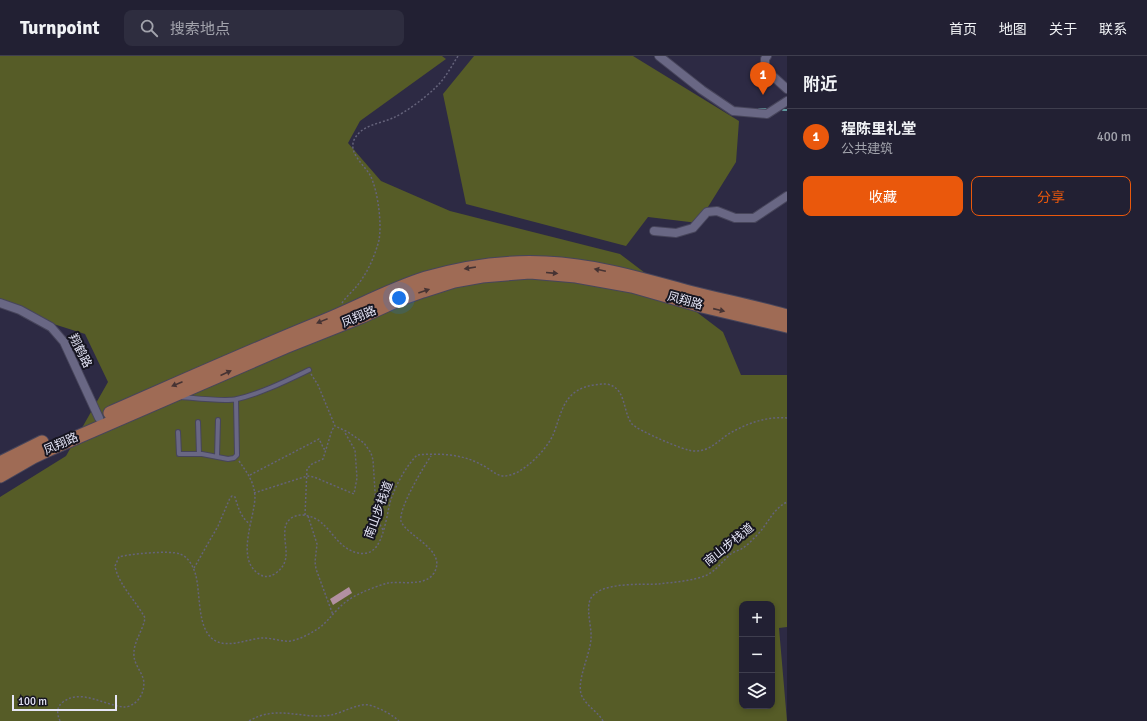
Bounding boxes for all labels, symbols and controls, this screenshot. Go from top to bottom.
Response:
search box [124,10,404,46]
text: Turnpoint [20,16,100,40]
icon: search [138,17,160,39]
text: 搜索地点 [170,20,230,38]
text: 首页 [949,21,977,38]
text: 地图 [999,21,1027,38]
text: 关于 [1049,21,1077,38]
text: 联系 [1099,21,1127,38]
pin: 1 [750,62,776,95]
text: 附近 [803,74,837,95]
text: 程陈里礼堂 [841,120,916,138]
text: 1 [812,129,820,145]
text: 400 m [1097,129,1131,145]
text: 公共建筑 [841,141,893,157]
button: 收藏 [803,176,963,216]
button: 分享 [971,176,1131,216]
one-way arrow [464,265,477,271]
one-way arrow [594,266,606,272]
one-way arrow [546,270,558,277]
one-way arrow [418,287,430,293]
your location [389,288,409,308]
street label: 凤翔路 [666,289,704,313]
street label: 凤翔路 [339,303,379,331]
one-way arrow [713,307,726,313]
one-way arrow [316,319,328,325]
street label: 翔鹤路 [65,332,95,370]
one-way arrow [221,370,232,376]
one-way arrow [172,381,183,387]
street label: 凤翔路 [41,430,81,458]
street label: 南山步栈道 [362,479,396,541]
street label: 南山步栈道 [701,520,757,570]
map controls [739,601,775,709]
button: + [739,601,775,637]
button: − [739,637,775,673]
button: layers [739,673,775,709]
scale bar [12,693,117,712]
text: 100 m [18,695,47,708]

